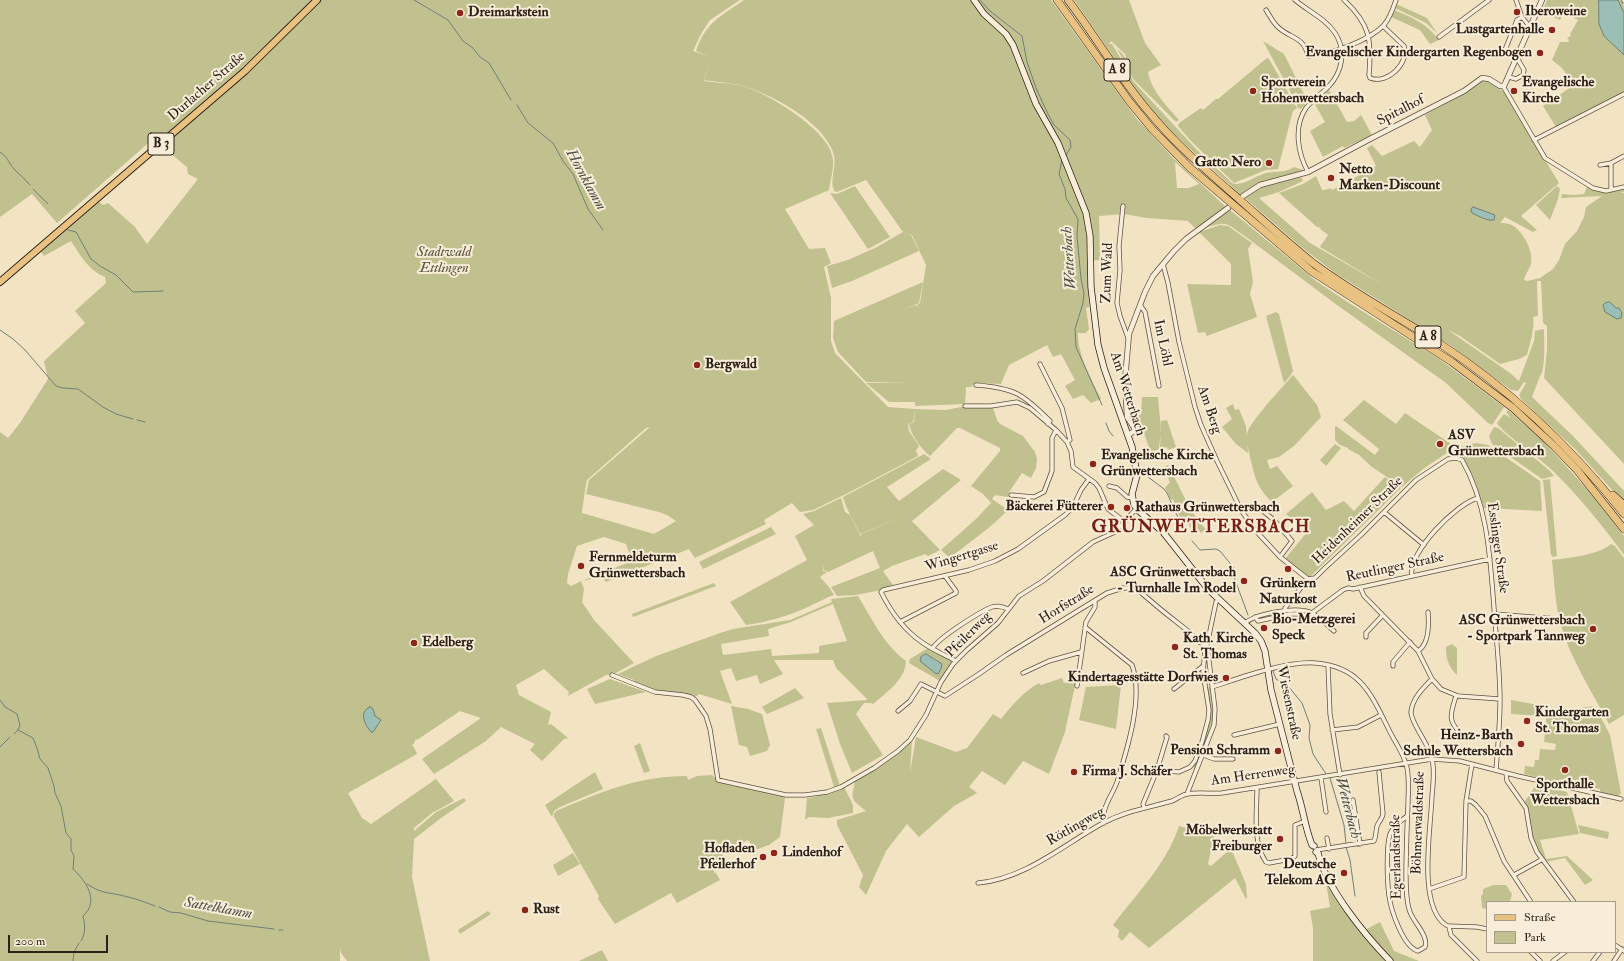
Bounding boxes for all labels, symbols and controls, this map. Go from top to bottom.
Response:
place label: Iberoweine [1525,4,1586,20]
place label: Dreimarkstein [468,5,549,21]
marker: Iberoweine [1512,7,1522,17]
marker: Dreimarkstein [455,8,465,18]
place label: Lustgartenhalle [1456,22,1544,38]
marker: Lustgartenhalle [1547,25,1557,35]
place label: Evangelischer Kindergarten Regenbogen [1305,45,1532,61]
marker: Evangelischer Kindergarten Regenbogen [1535,48,1545,58]
street label: Durlacher Straße [165,49,249,125]
road number: A 8 [1104,59,1130,81]
place label: Sportverein Hohenwettersbach [1261,75,1364,108]
place label: Evangelische Kirche [1522,75,1594,108]
marker: Sportverein Hohenwettersbach [1248,86,1258,96]
marker: Evangelische Kirche [1509,86,1519,96]
street label: Spitalhof [1374,92,1428,130]
road number: B 3 [148,133,174,155]
water label: Hornklamm [561,146,609,214]
place label: Gatto Nero [1195,155,1261,171]
marker: Gatto Nero [1264,158,1274,168]
place label: Netto Marken-Discount [1339,162,1440,194]
marker: Netto Marken-Discount [1326,173,1336,183]
water label: Wetterbach [1059,226,1081,290]
street label: Zum Wald [1099,242,1117,304]
park label: Stadtwald Ettlingen [417,245,471,278]
street label: Im Löhl [1149,318,1175,368]
road number: A 8 [1415,326,1441,348]
street label: Am Wetterbach [1106,350,1148,438]
place label: Bergwald [705,357,757,373]
marker: Bergwald [692,360,702,370]
street label: Am Berg [1193,384,1225,436]
place label: ASV Grünwettersbach [1448,428,1544,460]
marker: ASV Grünwettersbach [1435,439,1445,449]
place label: Evangelische Kirche Grünwettersbach [1101,448,1214,480]
marker: Evangelische Kirche Grünwettersbach [1088,459,1098,469]
street label: Heidenheimer Straße [1309,474,1407,568]
place label: Bäckerei Fütterer [1006,499,1103,515]
place label: Rathaus Grünwettersbach [1135,500,1280,516]
street label: Esslinger Straße [1482,501,1512,595]
marker: Bäckerei Fütterer [1106,502,1116,512]
marker: Rathaus Grünwettersbach [1122,503,1132,513]
district label: GRÜNWETTERSBACH [1092,517,1310,539]
street label: Wingertgasse [923,538,1001,576]
street label: Reutlinger Straße [1345,549,1445,587]
place label: Fernmeldeturm Grünwettersbach [589,550,685,582]
marker: Fernmeldeturm Grünwettersbach [576,561,586,571]
marker: Grünkern Naturkost [1283,564,1293,574]
place label: ASC Grünwettersbach - Turnhalle Im Rodel [1110,565,1236,598]
marker: ASC Grünwettersbach - Turnhalle Im Rodel [1239,576,1249,586]
place label: Grünkern Naturkost [1259,576,1317,608]
street label: Horfstraße [1036,582,1098,628]
street label: Pfeilerweg [943,609,995,661]
place label: Bio-Metzgerei Speck [1272,612,1355,644]
place label: ASC Grünwettersbach - Sportpark Tannweg [1459,613,1585,646]
marker: Bio-Metzgerei Speck [1259,623,1269,633]
marker: ASC Grünwettersbach - Sportpark Tannweg [1588,624,1598,634]
place label: Kath. Kirche St. Thomas [1183,631,1254,664]
place label: Edelberg [422,635,473,651]
marker: Edelberg [409,638,419,648]
marker: Kath. Kirche St. Thomas [1170,642,1180,652]
street label: Wiesenstraße [1272,664,1304,742]
place label: Kindertagesstätte Dorfwies [1068,670,1218,686]
marker: Kindertagesstätte Dorfwies [1221,673,1231,683]
place label: Kindergarten St. Thomas [1535,705,1609,738]
marker: Kindergarten St. Thomas [1522,716,1532,726]
place label: Heinz-Barth Schule Wettersbach [1403,728,1513,760]
marker: Heinz-Barth Schule Wettersbach [1516,739,1526,749]
place label: Pension Schramm [1170,743,1270,759]
marker: Pension Schramm [1273,746,1283,756]
street label: Am Herrenweg [1210,762,1296,790]
place label: Firma J. Schäfer [1082,764,1172,780]
marker: Sporthalle Wettersbach [1560,765,1570,775]
marker: Firma J. Schäfer [1069,767,1079,777]
street label: Böhmerwaldstraße [1409,771,1429,875]
water label: Wetterbach [1330,775,1364,841]
place label: Sporthalle Wettersbach [1530,777,1600,810]
street label: Rötlingweg [1044,804,1108,850]
street label: Egerlandstraße [1388,814,1406,900]
place label: Möbelwerkstatt Freiburger [1185,823,1272,856]
marker: Möbelwerkstatt Freiburger [1275,834,1285,844]
place label: Hofladen Pfeilerhof [700,841,755,874]
place label: Lindenhof [782,845,842,861]
marker: Lindenhof [769,848,779,858]
marker: Hofladen Pfeilerhof [758,852,768,862]
place label: Deutsche Telekom AG [1265,857,1336,890]
marker: Deutsche Telekom AG [1339,868,1349,878]
water label: Sattelklamm [183,894,253,924]
legend [1486,901,1616,953]
place label: Rust [533,902,559,918]
marker: Rust [520,905,530,915]
text: Straße [1524,910,1555,925]
scale bar [10,927,110,953]
text: Park [1524,930,1546,945]
text: 200 m [15,934,45,949]

